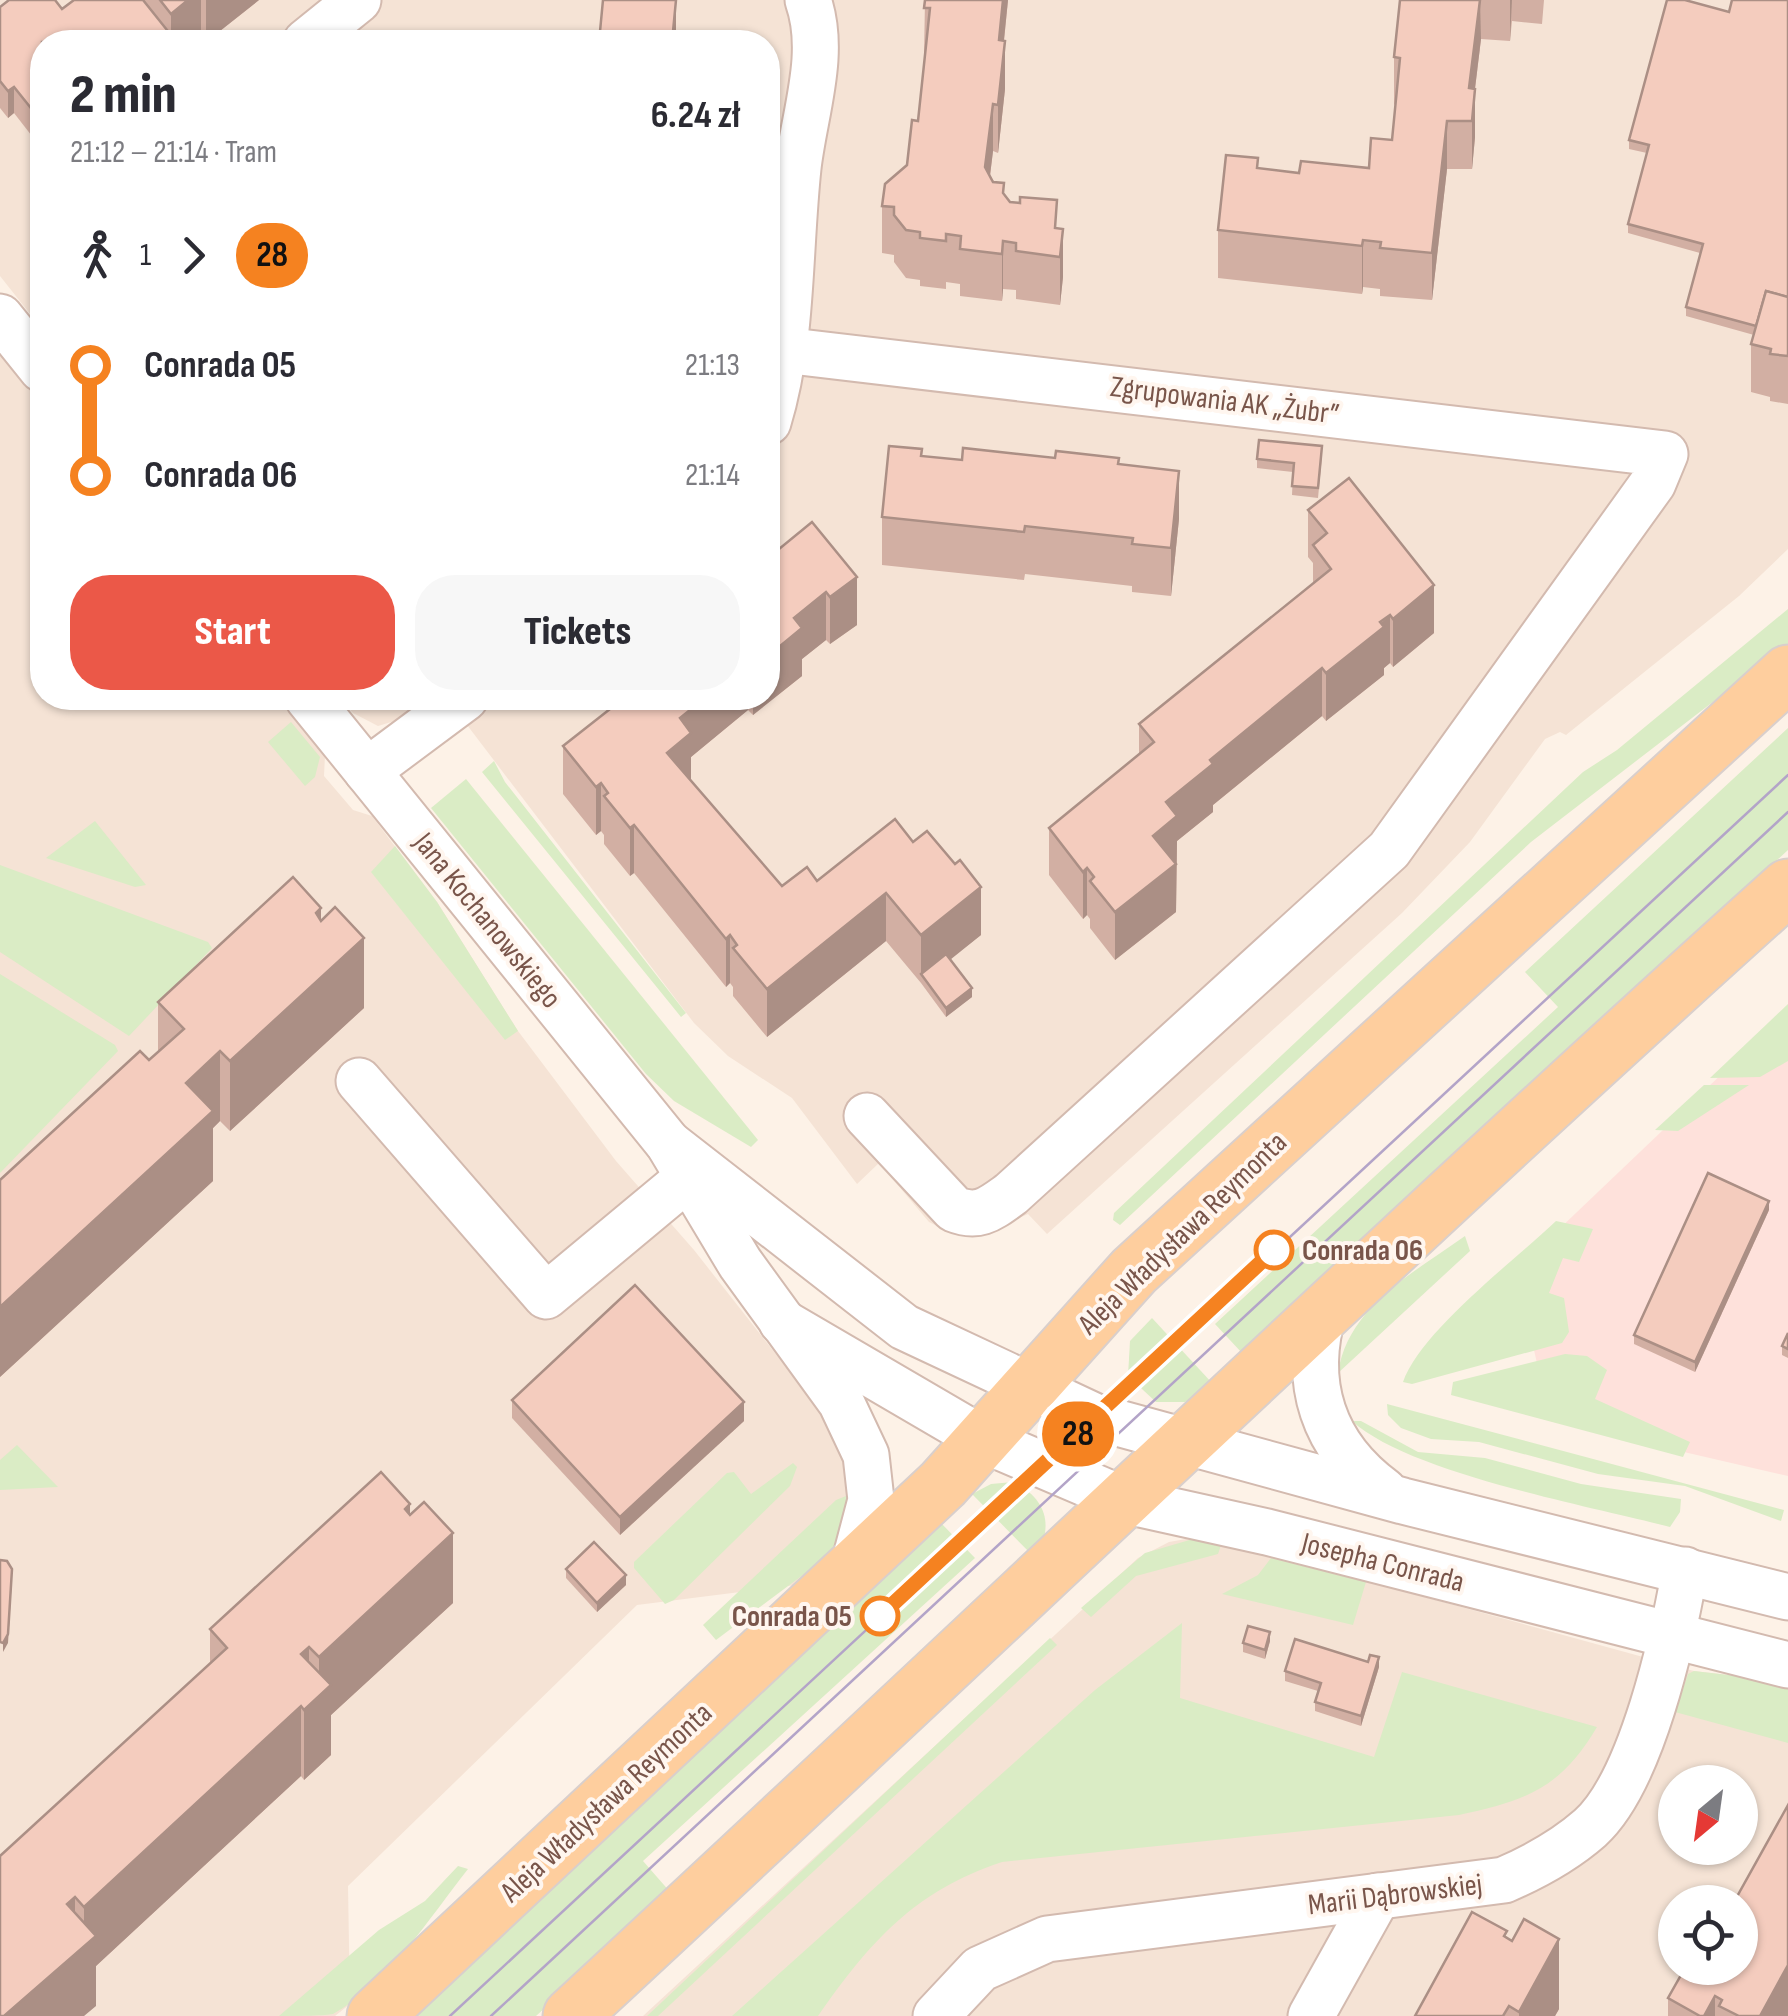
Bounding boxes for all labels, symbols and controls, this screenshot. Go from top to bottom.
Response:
text: 2 min [70,62,177,129]
text: 6.24 zł [651,93,740,138]
text: 21:12 – 21:14 · Tram [70,133,277,172]
icon: walk [70,228,125,283]
icon: forward [166,228,221,283]
text: 28 [256,234,288,277]
text: 1 [140,236,151,275]
text: Conrada 05 [144,343,296,388]
text: 21:13 [685,346,740,385]
street label: Zgrupowania AK „Żubr” [1108,369,1342,433]
text: Conrada 06 [144,453,298,498]
text: 21:14 [685,456,740,495]
button: Start [70,575,395,690]
button: Tickets [415,575,740,690]
street label: Jana Kochanowskiego [405,825,569,1015]
street label: Aleja Władysława Reymonta [1070,1125,1295,1343]
marker: Conrada 06 [1255,1231,1293,1269]
place label: Conrada 06 [1302,1233,1423,1269]
line badge: 28 [1033,1402,1123,1466]
text: 28 [1062,1413,1094,1456]
street label: Josepha Conrada [1297,1525,1468,1601]
marker: Conrada 05 [861,1597,899,1635]
place label: Conrada 05 [732,1599,852,1635]
street label: Aleja Władysława Reymonta [493,1695,720,1911]
north arrow [1658,1765,1758,1865]
map controls [1658,1765,1758,1985]
street label: Marii Dąbrowskiej [1306,1866,1484,1924]
button: locate [1658,1885,1758,1985]

